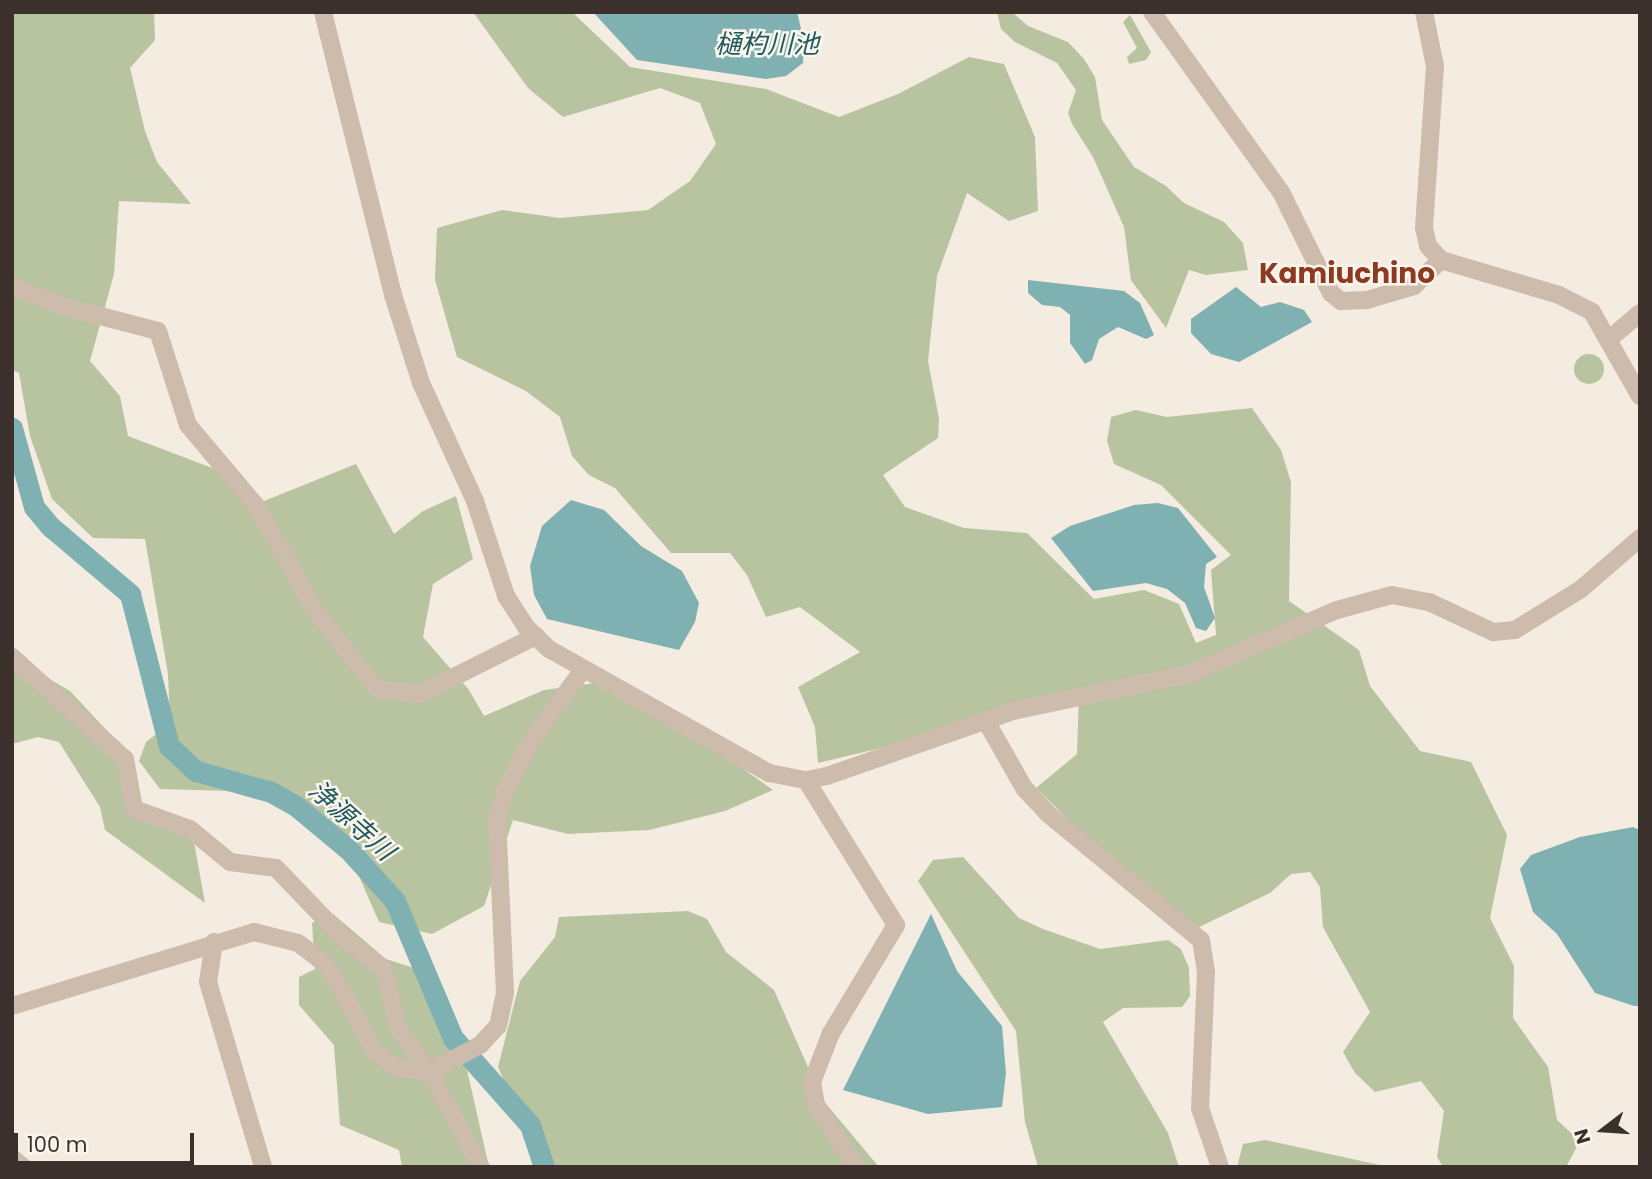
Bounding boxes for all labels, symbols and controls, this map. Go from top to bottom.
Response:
water label: 樋杓川池 [715,29,819,61]
district label: Kamiuchino [1259,257,1435,291]
water label: 浄源寺川 [302,775,400,867]
north arrow [1568,1095,1638,1165]
scale bar [18,1120,198,1164]
text: N [1567,1126,1597,1147]
text: 100 m [27,1130,87,1159]

